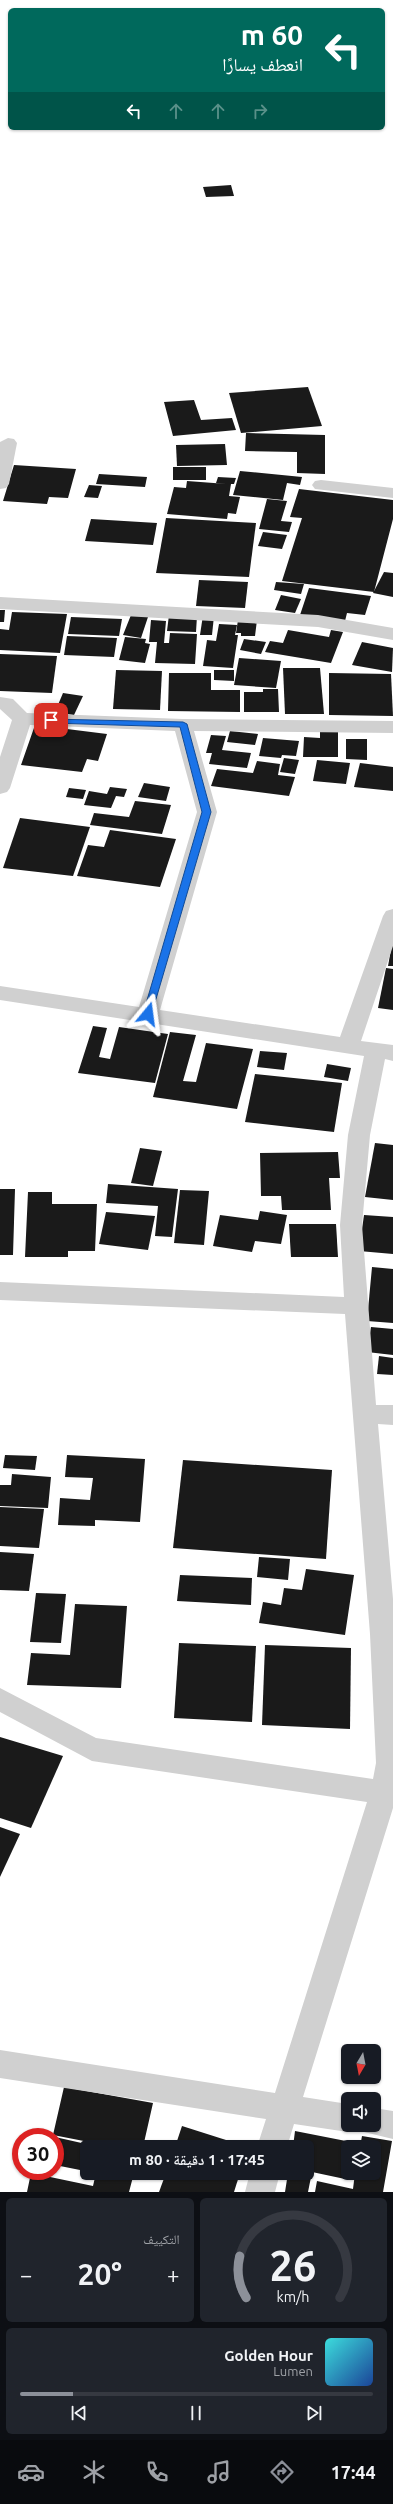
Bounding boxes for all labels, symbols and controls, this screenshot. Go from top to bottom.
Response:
text: 60 m [241,19,303,50]
icon: left [317,24,369,76]
text: انعطف يسارًا [222,54,303,74]
icon: left [123,100,145,122]
icon: ahead [165,100,187,122]
icon: ahead [207,100,229,122]
icon: right [249,100,271,122]
pin [34,703,68,737]
icon: arrive [40,709,62,731]
position arrow [127,993,169,1035]
north arrow [341,2044,381,2084]
map controls [341,2044,381,2180]
button: sound [341,2092,381,2132]
speed limit sign: 30 [12,2128,64,2180]
button: layers [341,2140,381,2180]
text: 17:45 · 1 دقيقة · 80 m [129,2151,265,2168]
text: التكييف [143,2232,180,2246]
text: 26 [270,2242,317,2289]
text: 20° [78,2257,122,2291]
text: − [20,2262,32,2287]
text: + [167,2262,180,2287]
text: km/h [277,2289,310,2305]
text: Golden Hour [224,2347,313,2364]
text: Lumen [273,2364,313,2378]
icon: previous [68,2402,90,2424]
icon: pause [185,2402,207,2424]
icon: next [303,2402,325,2424]
icon: car [17,2458,45,2486]
icon: climate [80,2458,108,2486]
icon: phone [143,2458,171,2486]
icon: music [205,2458,233,2486]
icon: directions [268,2458,296,2486]
text: 17:44 [331,2462,376,2482]

